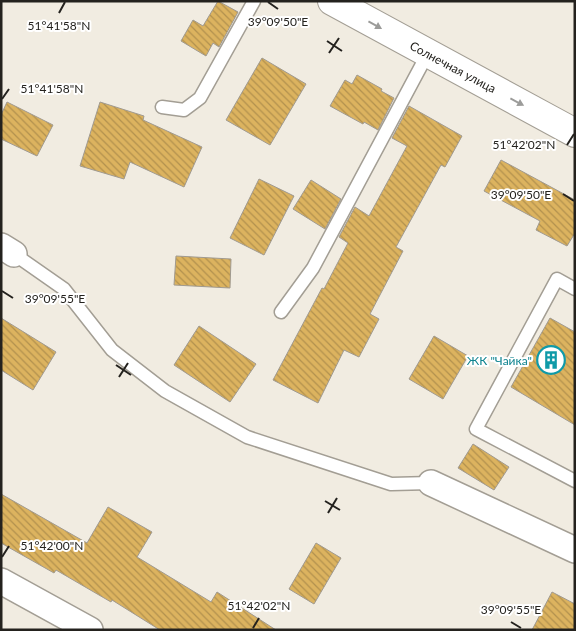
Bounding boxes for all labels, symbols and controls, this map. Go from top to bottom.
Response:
text: 39°09'50"E [248,14,308,29]
text: 51°41'58"N [28,18,90,33]
one-way arrow [368,20,381,29]
street label: Солнечная улица [407,38,499,96]
text: 51°41'58"N [21,81,83,96]
one-way arrow [510,98,525,106]
text: 51°42'02"N [493,137,555,152]
text: 39°09'50"E [491,187,551,202]
text: 39°09'55"E [25,291,85,306]
building icon: ЖК "Чайка" [536,345,566,375]
place label: ЖК "Чайка" [467,353,532,368]
text: 51°42'00"N [21,538,83,553]
text: 51°42'02"N [228,598,290,613]
text: 39°09'55"E [481,602,541,617]

